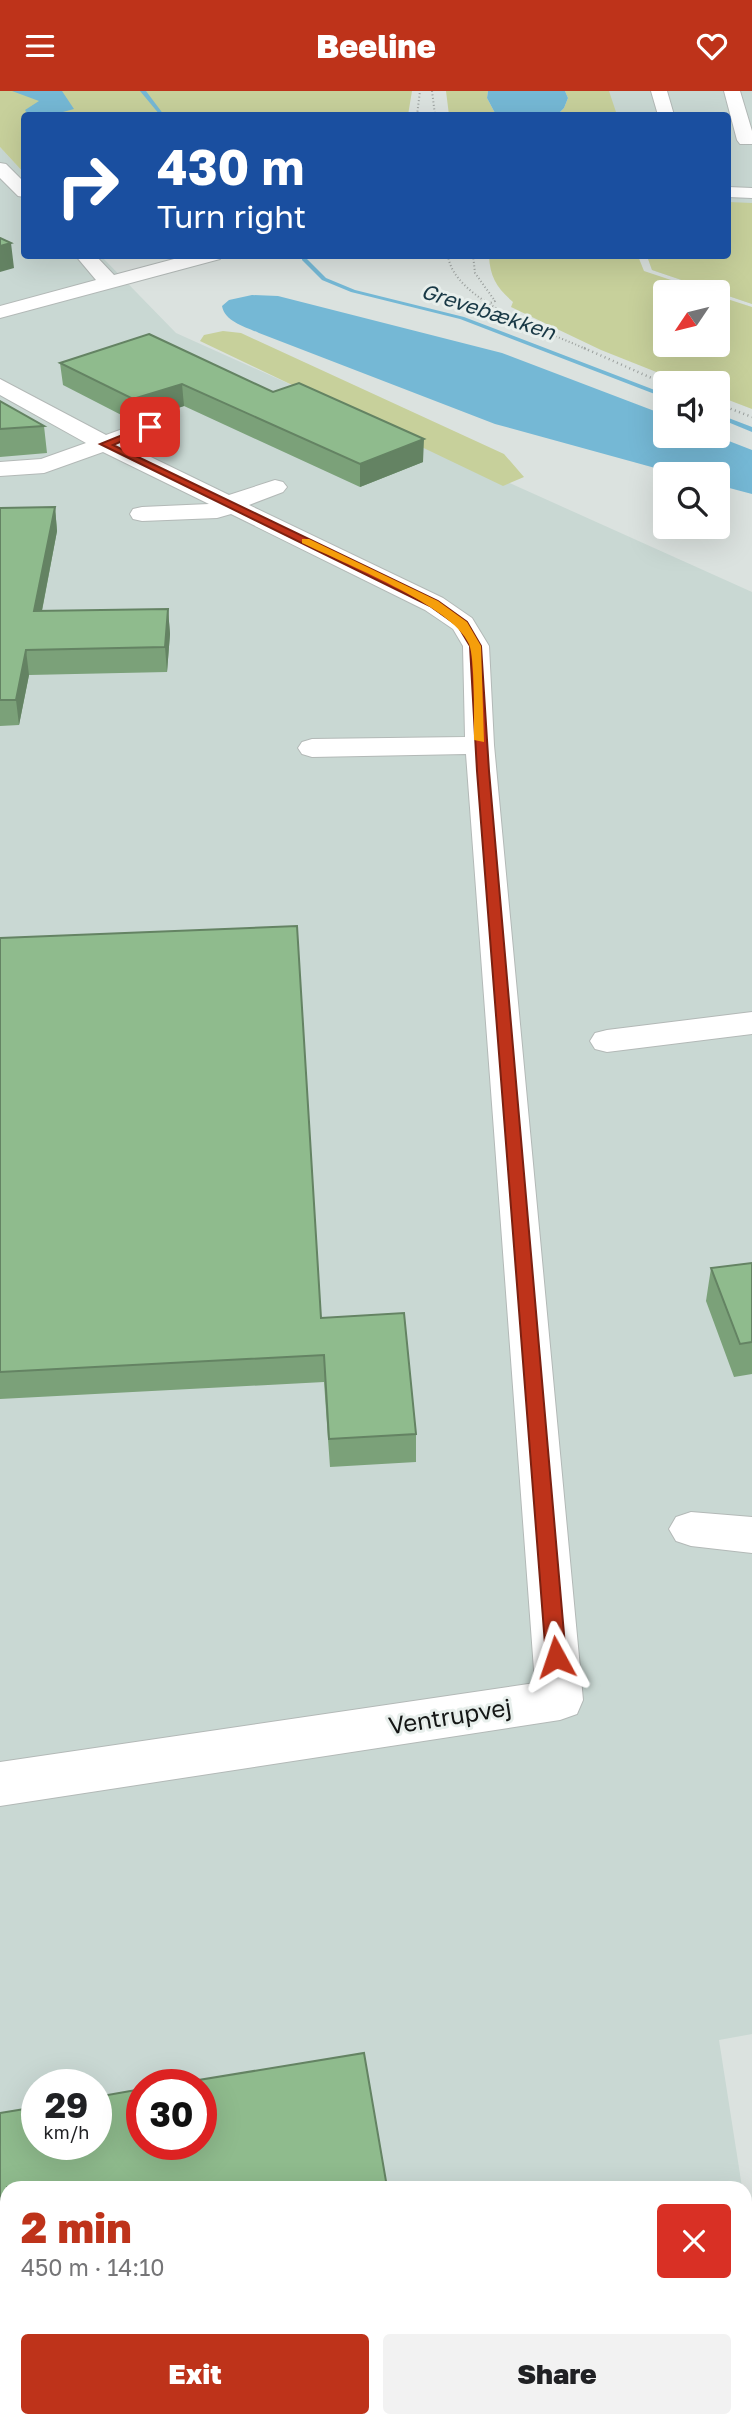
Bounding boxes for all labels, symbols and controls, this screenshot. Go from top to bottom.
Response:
icon: menu [21,27,59,65]
text: Beeline [316,27,436,65]
icon: heart [693,27,731,65]
text: 430 m [157,137,305,196]
icon: right [42,140,133,231]
text: Turn right [157,197,306,235]
water label: Grevebækken [418,277,559,345]
north arrow [653,280,730,357]
map controls [653,280,730,539]
button: sound [653,371,730,448]
pin [120,397,180,457]
icon: arrive [131,408,169,446]
button: search [653,462,730,539]
position arrow [519,1620,593,1694]
street label: Ventrupvej [386,1691,513,1740]
speed limit sign: 30 [126,2069,217,2160]
text: 29 [45,2084,88,2126]
text: km/h [44,2121,89,2143]
text: 2 min [21,2202,132,2252]
button: close [657,2204,731,2278]
text: 450 m · 14:10 [21,2253,165,2281]
button: Exit [21,2334,369,2414]
button: Share [383,2334,731,2414]

